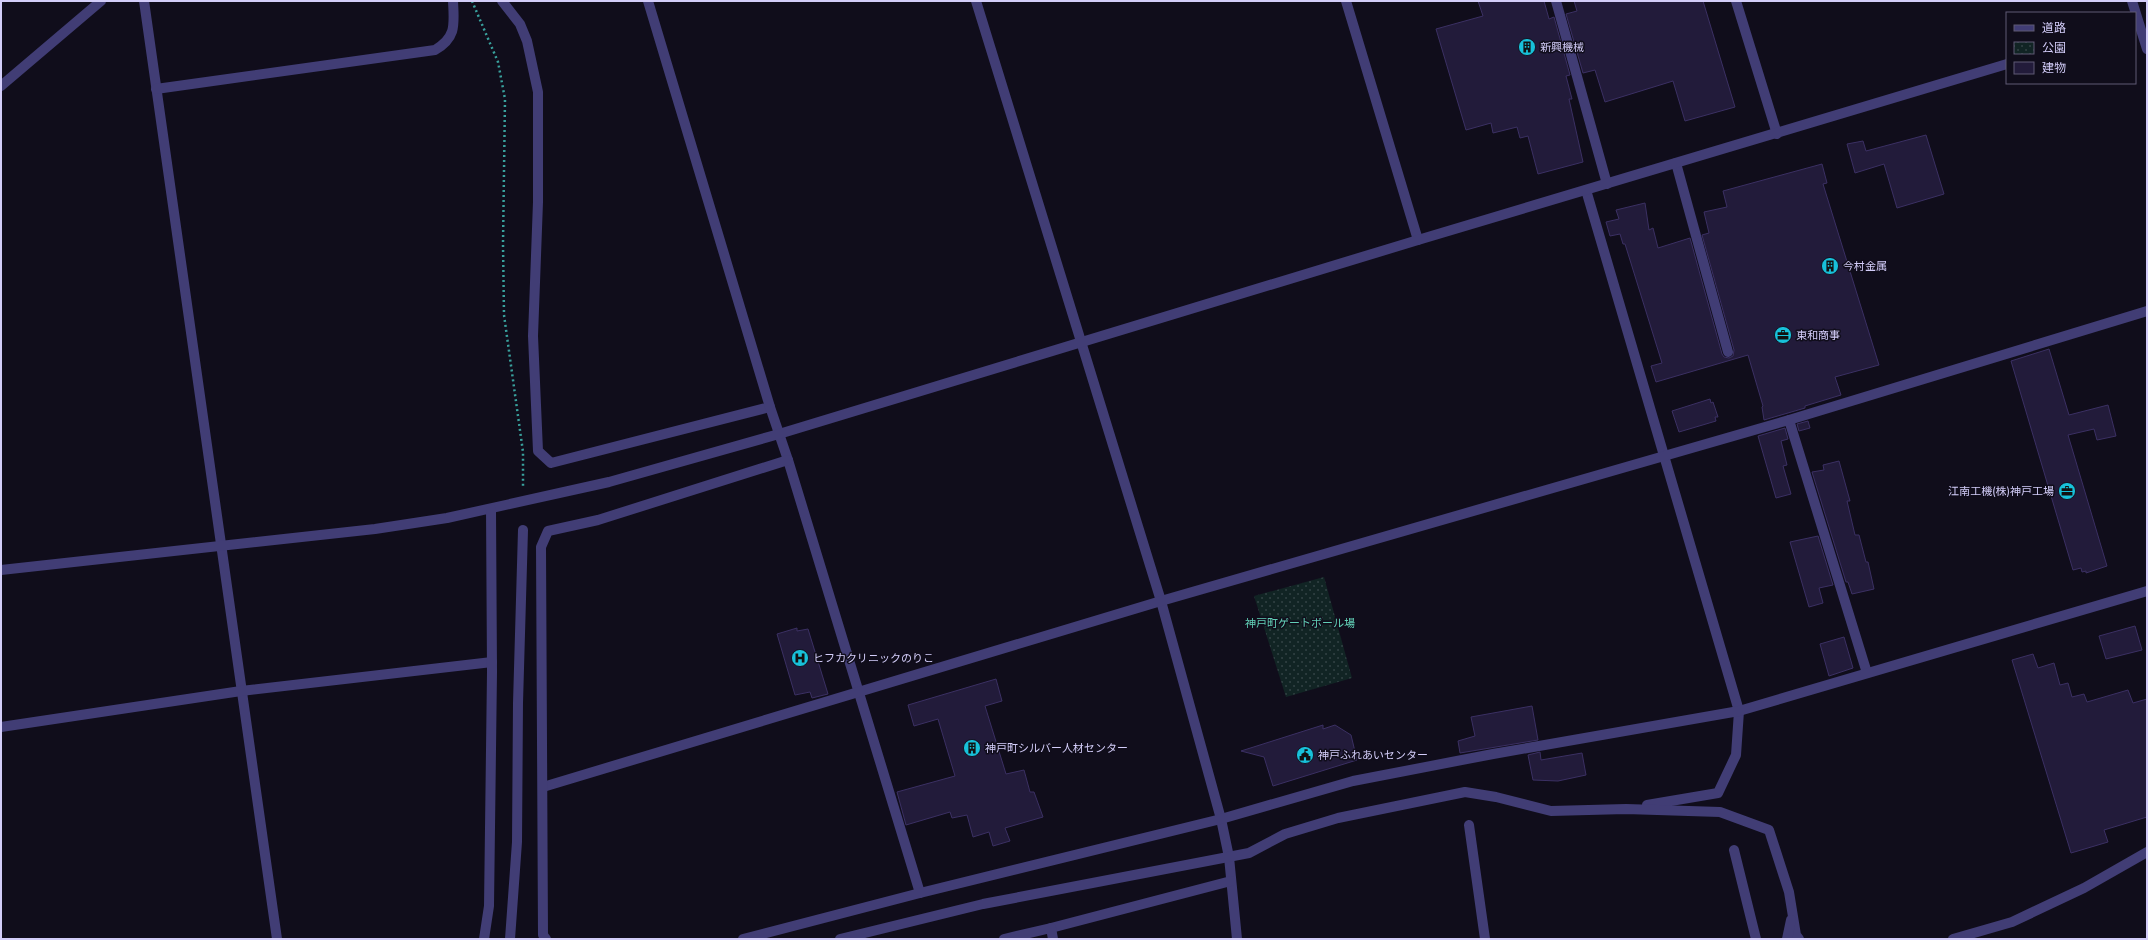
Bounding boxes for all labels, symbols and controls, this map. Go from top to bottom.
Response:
legend [2006,12,2136,84]
text: 道路 [2042,19,2066,37]
building icon: 新興機械 [1517,37,1537,57]
place label: 新興機械 [1540,39,1584,55]
text: 公園 [2042,39,2066,57]
text: 建物 [2042,59,2066,77]
building icon: 今村金属 [1820,256,1840,276]
place label: 今村金属 [1843,258,1887,274]
office icon: 東和商事 [1773,325,1793,345]
place label: 東和商事 [1796,327,1840,343]
office icon: 江南工機(株)神戸工場 [2057,481,2077,501]
place label: 江南工機(株)神戸工場 [1948,483,2054,499]
park label: 神戸町ゲートボール場 [1245,615,1355,631]
hospital icon: ヒフカクリニックのりこ [790,648,810,668]
place label: ヒフカクリニックのりこ [813,650,934,666]
building icon: 神戸町シルバー人材センター [962,738,982,758]
place label: 神戸町シルバー人材センター [985,740,1128,756]
public building icon: 神戸ふれあいセンター [1295,745,1315,765]
place label: 神戸ふれあいセンター [1318,747,1428,763]

